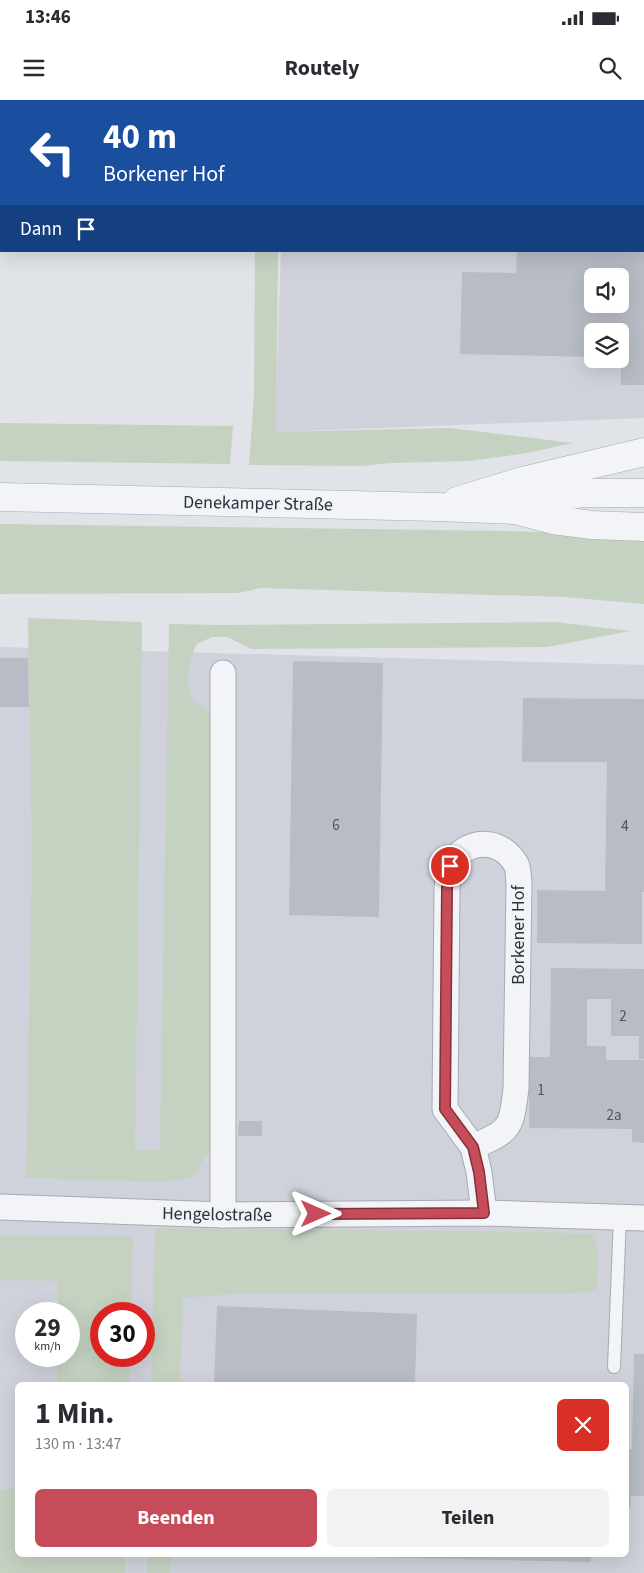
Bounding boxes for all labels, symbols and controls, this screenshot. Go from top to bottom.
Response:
text: 13:46 [25,4,71,31]
text: Routely [284,52,360,84]
icon: menu [20,54,48,82]
icon: search [596,54,624,82]
text: 40 m [103,112,177,162]
icon: left [20,120,85,185]
text: Borkener Hof [103,158,225,190]
icon: arrive [72,215,100,243]
text: Dann [20,216,62,243]
map controls [584,268,629,368]
button: sound [584,268,629,313]
button: layers [584,323,629,368]
street label: Denekamper Straße [183,490,333,517]
house number: 6 [332,815,340,836]
house number: 4 [621,816,629,837]
pin [429,845,471,887]
icon: arrive [436,852,464,880]
street label: Borkener Hof [506,885,531,985]
house number: 2 [619,1006,627,1027]
house number: 1 [537,1080,545,1101]
house number: 2a [606,1105,622,1126]
position arrow [289,1187,341,1239]
street label: Hengelostraße [162,1201,272,1228]
speed limit sign: 30 [90,1302,155,1367]
text: 29 [34,1310,61,1346]
text: km/h [34,1338,61,1355]
text: 1 Min. [35,1392,114,1435]
button: close [557,1399,609,1451]
text: 130 m · 13:47 [35,1433,122,1455]
button: Beenden [35,1489,317,1547]
button: Teilen [327,1489,609,1547]

